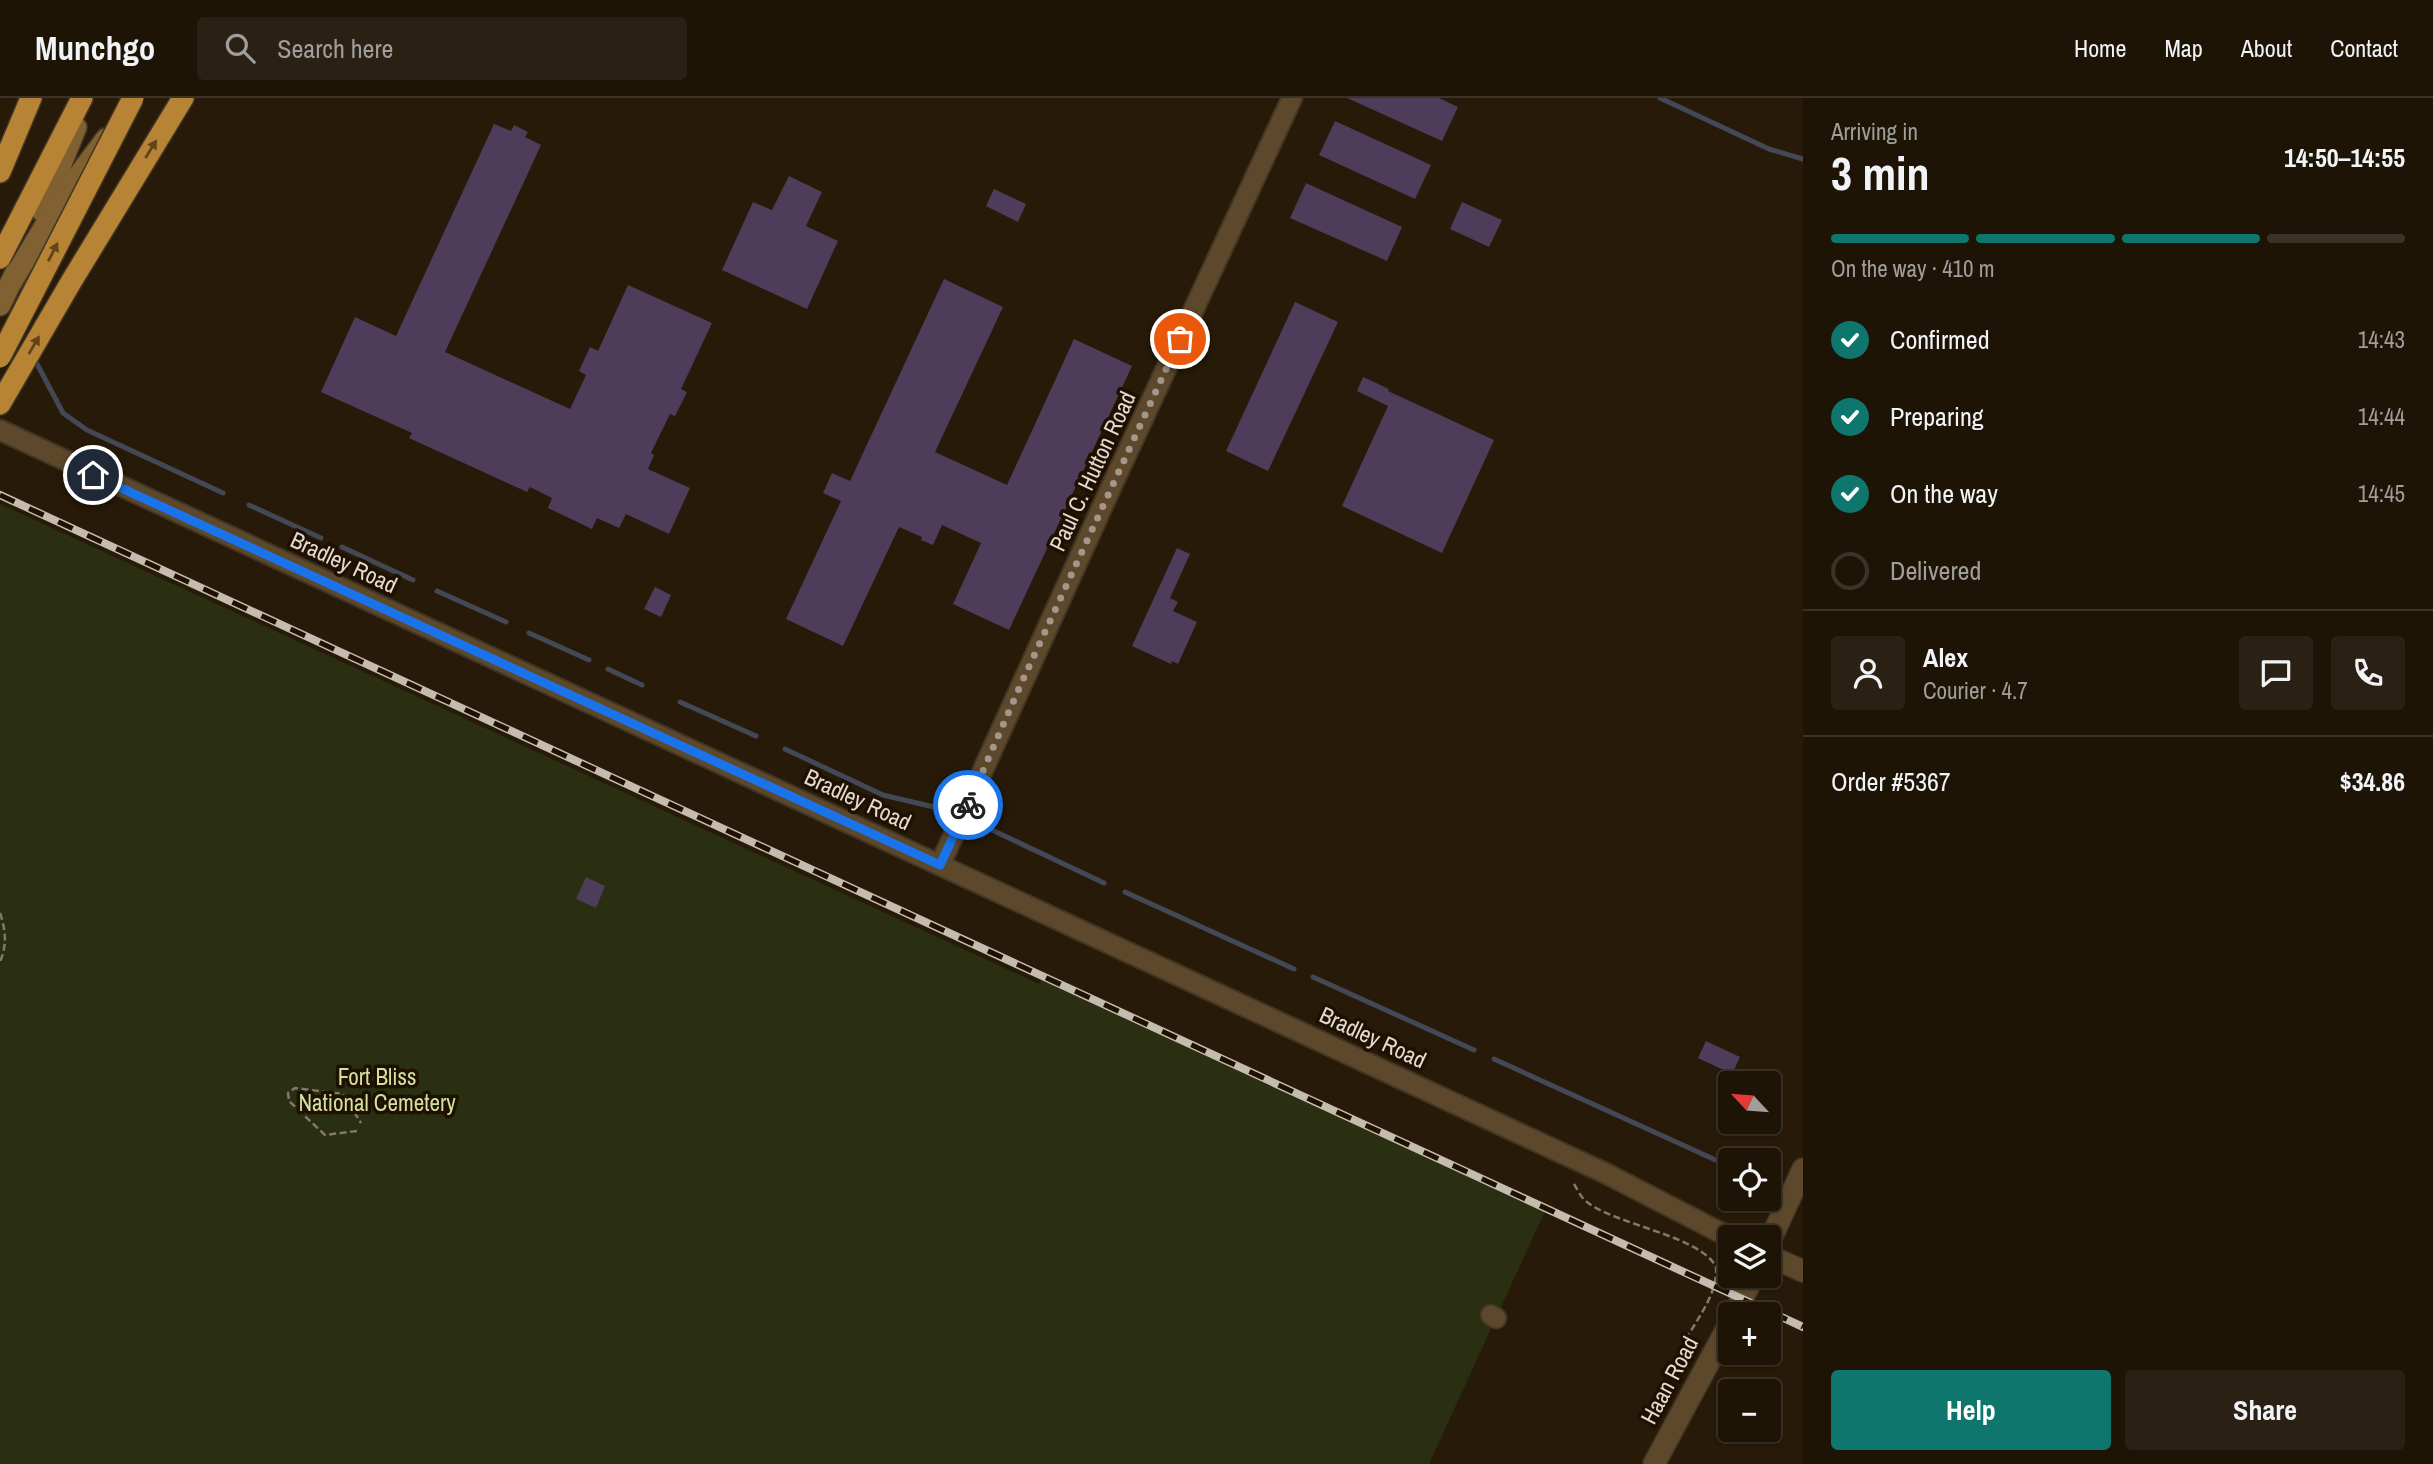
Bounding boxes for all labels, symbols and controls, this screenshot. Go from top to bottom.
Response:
search box [197,17,687,80]
text: Munchgo [35,26,155,70]
icon: search [221,29,259,67]
text: Search here [277,31,393,66]
text: Home [2074,32,2126,64]
text: Map [2164,32,2203,64]
text: About [2241,32,2292,64]
text: Contact [2330,32,2398,64]
text: Arriving in [1831,116,1918,147]
one-way arrow [144,140,157,159]
text: 14:50–14:55 [2284,140,2405,175]
text: 3 min [1831,142,1930,204]
one-way arrow [48,242,59,262]
text: On the way · 410 m [1831,253,1995,284]
pin [1150,309,1210,369]
icon: bag [1161,320,1199,358]
icon: check [1831,321,1869,359]
text: Confirmed [1890,322,1990,357]
text: 14:43 [2358,324,2405,355]
one-way arrow [28,335,40,354]
street label: Paul C. Hutton Road [1041,386,1143,556]
icon: check [1831,398,1869,436]
text: Preparing [1890,399,1984,434]
text: 14:44 [2358,401,2405,432]
pin [63,445,123,505]
icon: home [74,456,112,494]
icon: check [1831,475,1869,513]
text: On the way [1890,476,1998,511]
text: 14:45 [2358,478,2405,509]
street label: Bradley Road [286,524,402,600]
text: Delivered [1890,553,1981,588]
button: person [1831,636,1905,710]
button: chat [2239,636,2313,710]
button: phone [2331,636,2405,710]
text: Alex [1923,640,1968,675]
text: Courier · 4.7 [1923,675,2028,706]
street label: Bradley Road [800,761,916,837]
text: Order #5367 [1831,764,1951,799]
text: $34.86 [2340,764,2405,799]
courier [933,770,1003,840]
icon: bike [949,786,987,824]
street label: Bradley Road [1315,999,1431,1075]
park label: Fort Bliss National Cemetery [298,1061,456,1118]
north arrow [1718,1071,1782,1134]
map controls [1718,1071,1781,1442]
button: locate [1718,1148,1781,1211]
button: layers [1718,1225,1781,1288]
button: + [1718,1302,1781,1365]
street label: Haan Road [1633,1331,1705,1429]
button: Help [1831,1370,2111,1450]
button: Share [2125,1370,2405,1450]
button: − [1718,1379,1781,1442]

